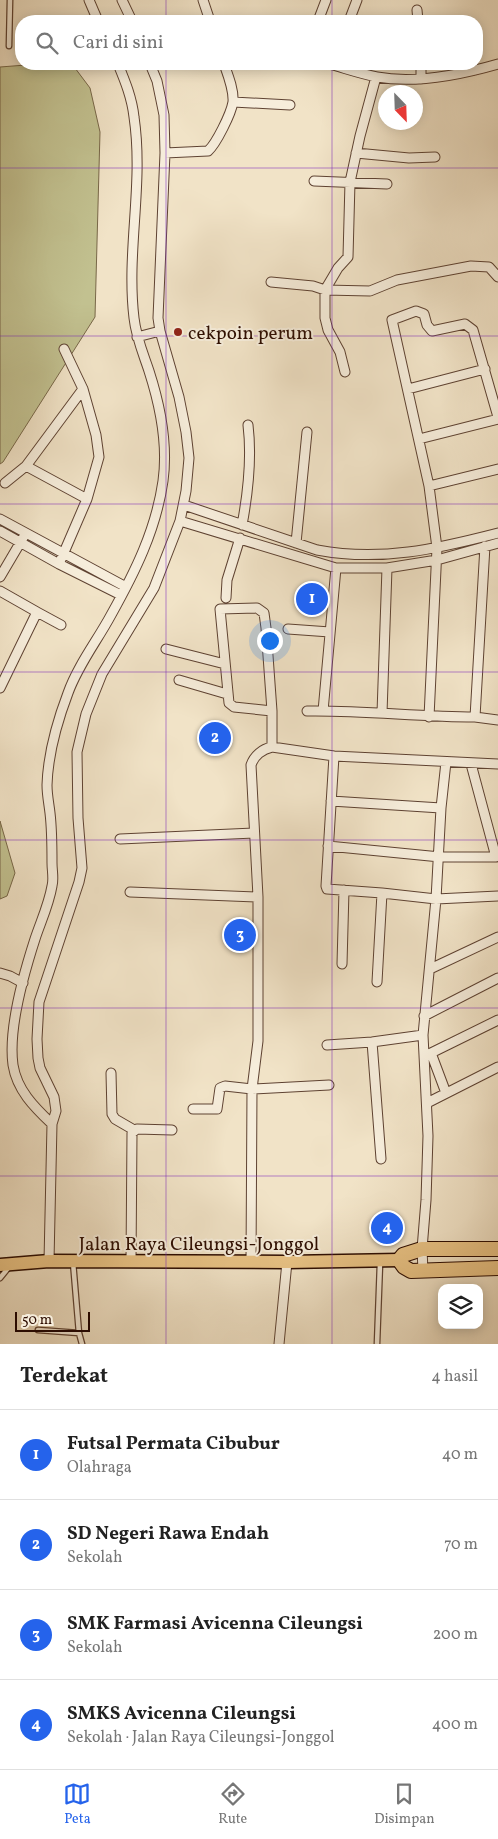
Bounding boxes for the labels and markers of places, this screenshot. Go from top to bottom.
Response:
place label: cekpoin perum [188,321,313,347]
marker: cekpoin perum [172,326,184,338]
pin: 1 [296,580,328,618]
pin: 2 [199,719,231,757]
pin: 3 [224,916,256,954]
pin: 4 [371,1209,403,1247]

